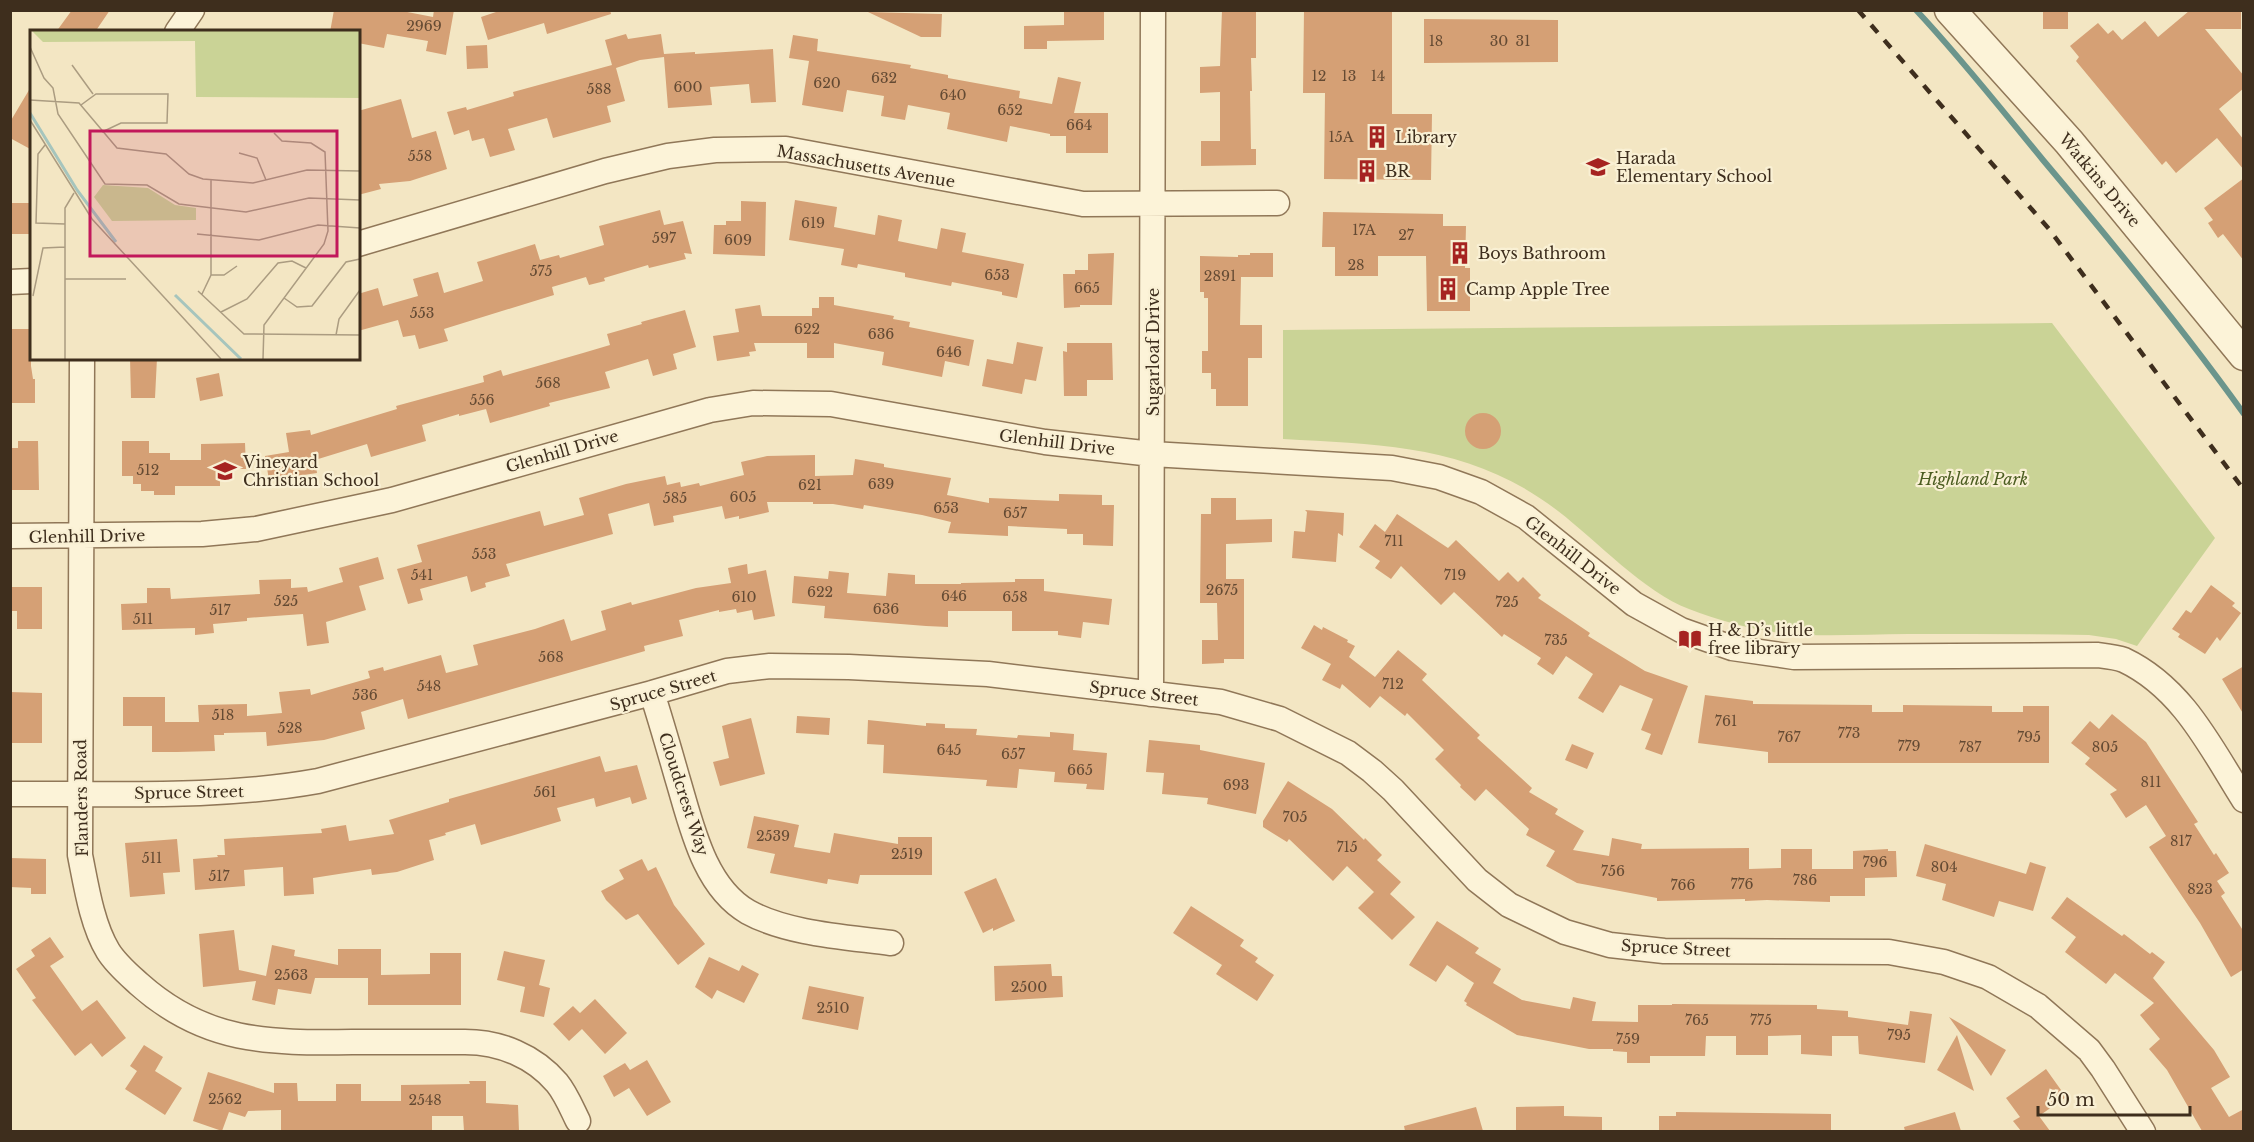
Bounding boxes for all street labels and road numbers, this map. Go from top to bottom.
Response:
street label: Watkins Drive [2054,128,2145,231]
street label: Massachusetts Avenue [775,140,957,192]
street label: Sugarloaf Drive [1143,288,1163,416]
street label: Glenhill Drive [503,425,621,477]
street label: Glenhill Drive [998,425,1116,459]
street label: Glenhill Drive [1521,511,1625,599]
street label: Glenhill Drive [29,525,145,547]
street label: Spruce Street [607,665,719,715]
street label: Spruce Street [1088,676,1200,710]
street label: Cloudcrest Way [655,730,714,859]
street label: Flanders Road [70,739,92,857]
street label: Spruce Street [134,781,244,803]
street label: Spruce Street [1621,935,1731,961]

